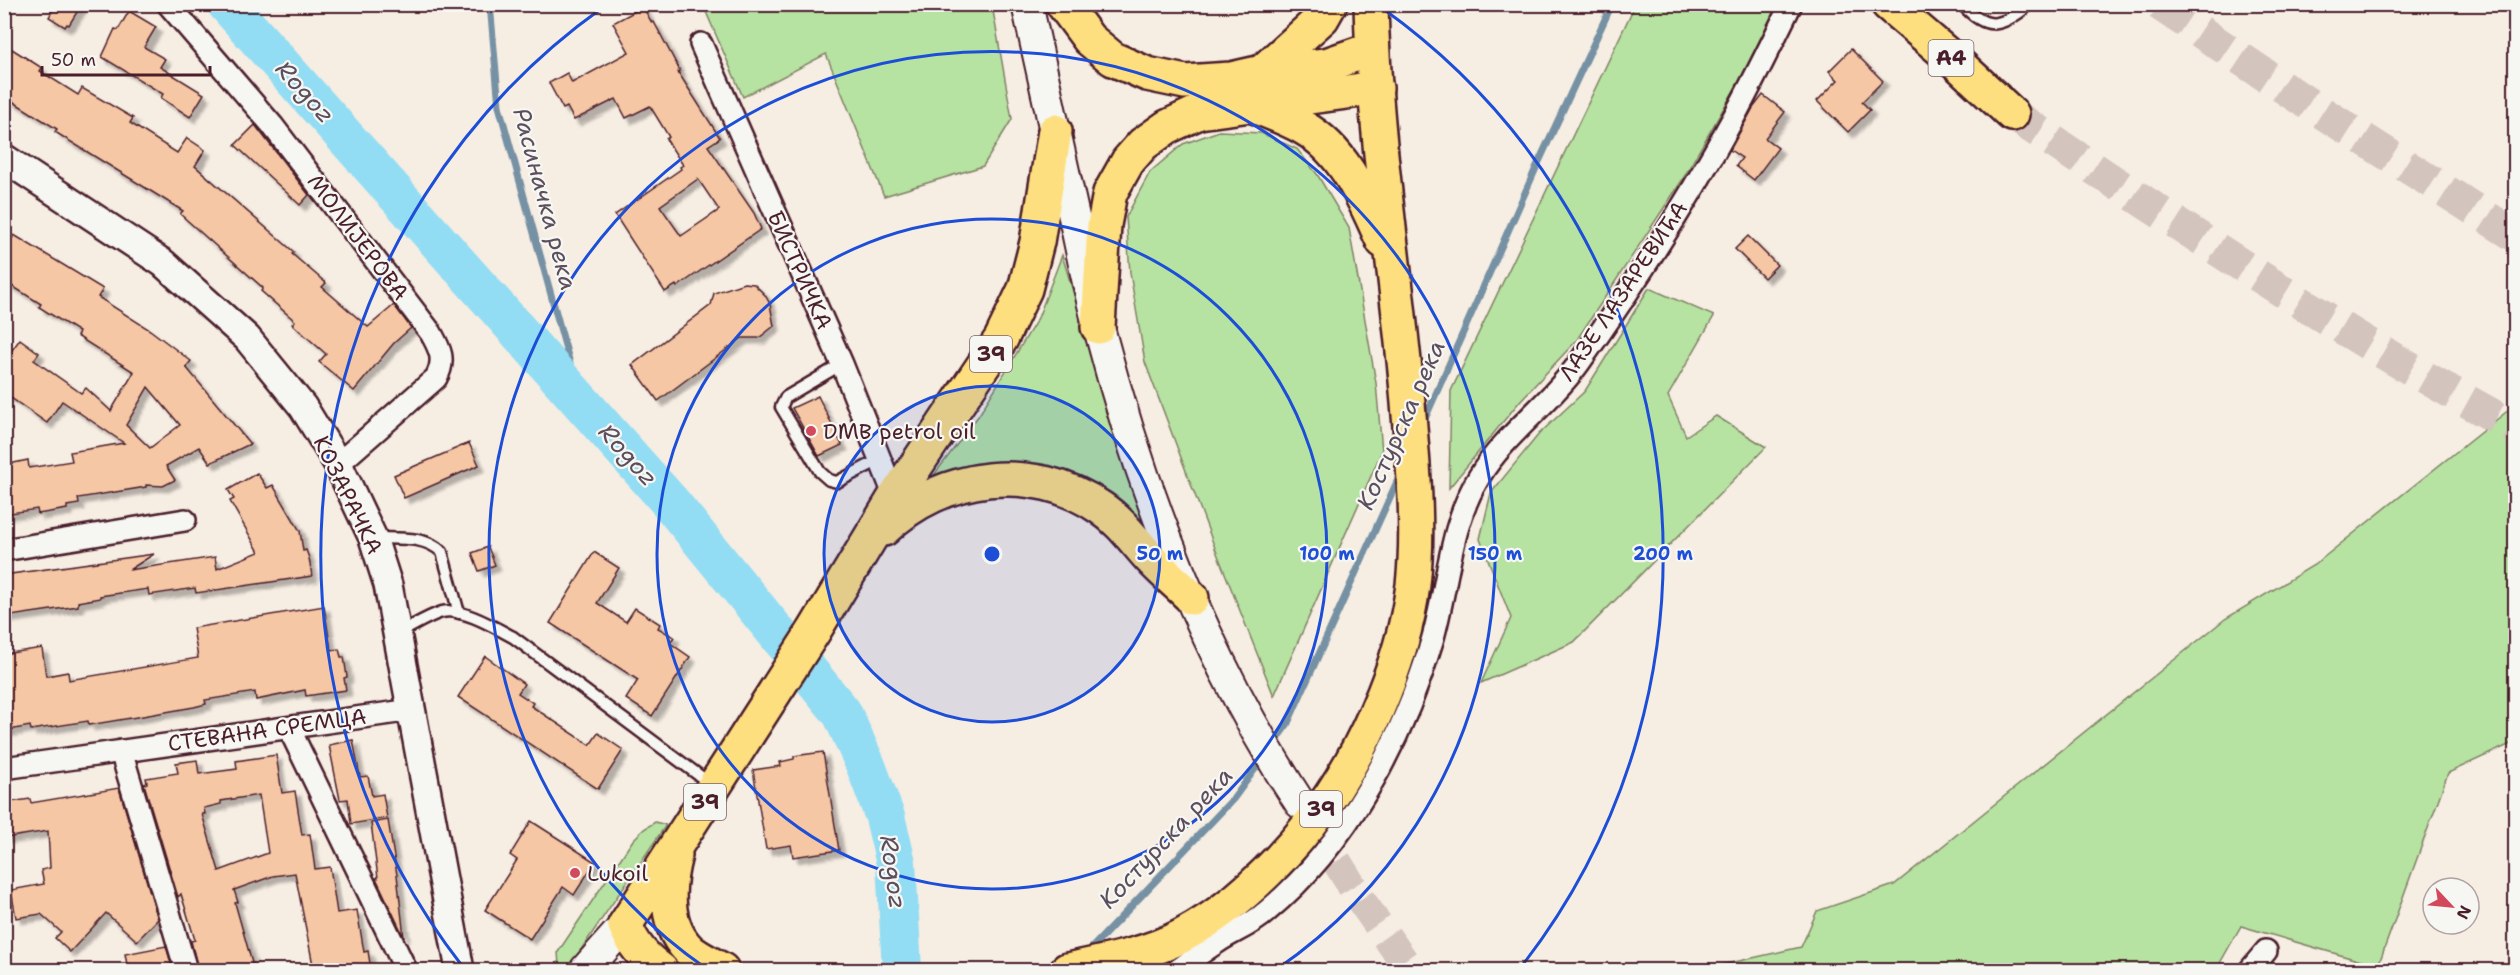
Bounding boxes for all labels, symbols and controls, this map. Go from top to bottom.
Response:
scale bar [42,39,210,77]
road number: A4 [1928,40,1974,76]
text: 50 m [51,48,96,72]
water label: Rogoz [268,54,342,130]
water label: Расиначка река [505,104,585,294]
street label: МОЛИЈЕРОВА [301,168,415,306]
street label: ЛАЗЕ ЛАЗАРЕВИЋА [1552,195,1694,387]
street label: БИСТРИЧКА [761,206,839,334]
water label: Костурска река [1349,335,1453,515]
road number: 39 [970,336,1012,372]
water label: Rogoz [591,417,665,493]
place label: DMB petrol oil [823,417,976,446]
marker: DMB petrol oil [804,424,818,438]
street label: КОЗАРАЧКА [307,431,389,559]
text: 50 m [1137,542,1184,566]
text: 100 m [1299,542,1355,566]
text: 150 m [1468,542,1523,566]
text: 200 m [1633,542,1694,566]
centre of rings [982,544,1002,564]
street label: СТЕВАНА СРЕМЦА [166,702,368,758]
water label: Костурска река [1092,760,1240,916]
road number: 39 [684,784,726,820]
road number: 39 [1300,791,1342,827]
water label: Rogoz [872,833,914,911]
place label: Lukoil [587,859,648,888]
marker: Lukoil [568,866,582,880]
north arrow [2421,876,2481,936]
text: N [2452,902,2476,923]

